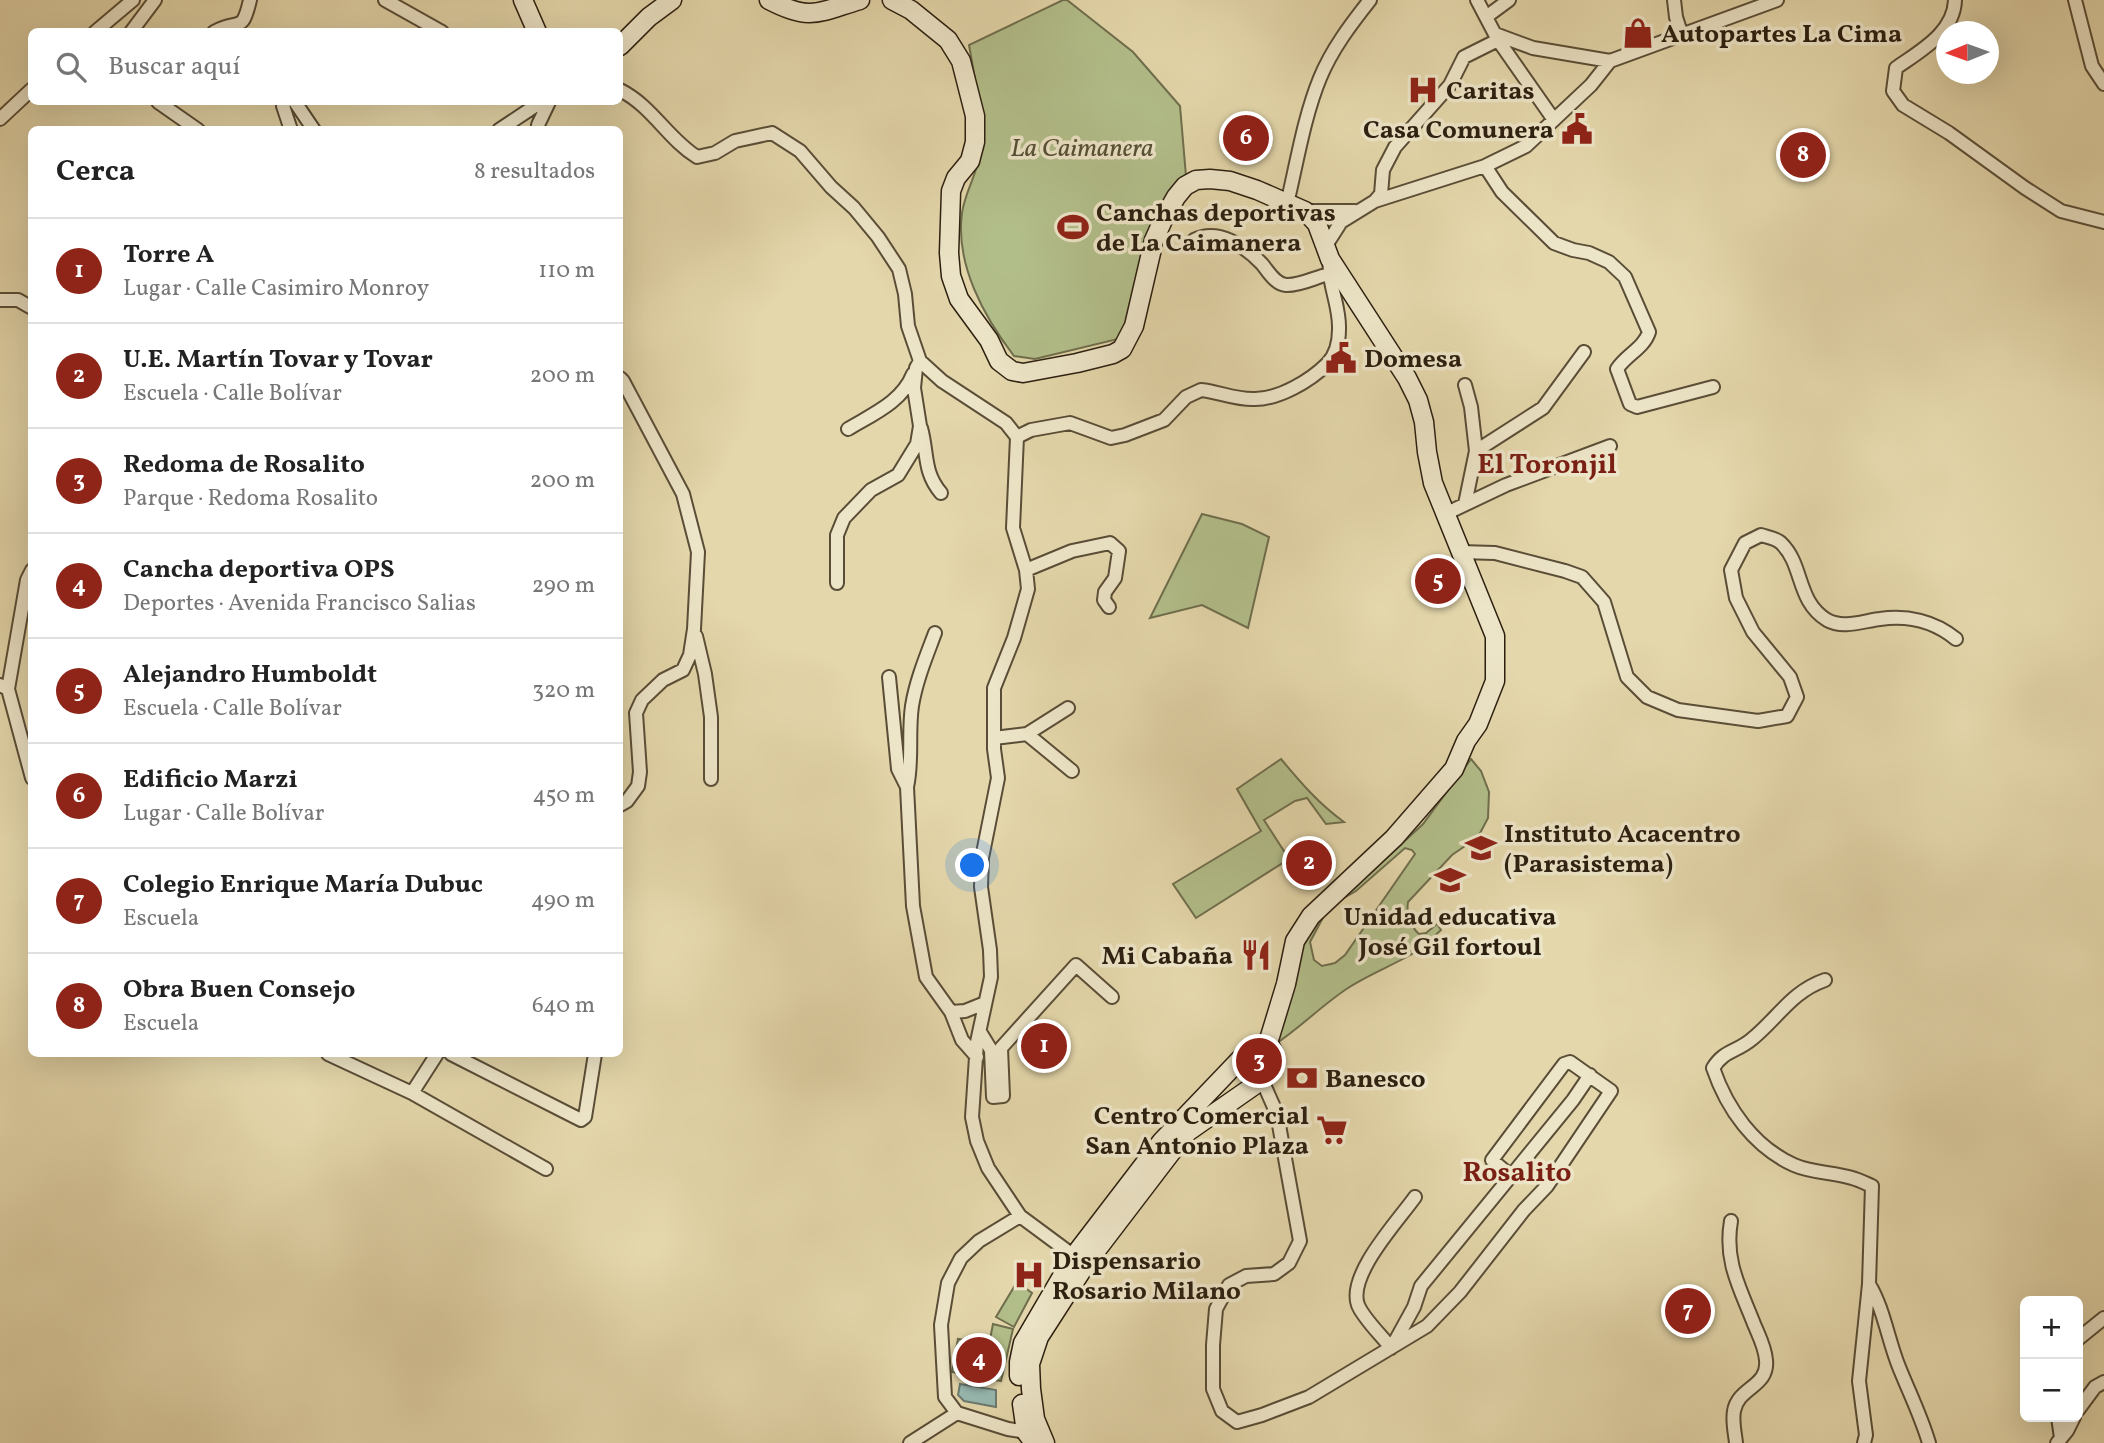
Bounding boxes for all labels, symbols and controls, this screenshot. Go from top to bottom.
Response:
shop icon: Autopartes La Cima [1621,16,1655,50]
place label: Autopartes La Cima [1661,17,1902,53]
north arrow [1936,21,1999,84]
search box [28,28,623,105]
icon: search [52,48,90,86]
text: Buscar aquí [108,49,240,85]
hospital icon: Caritas [1406,73,1440,107]
place label: Caritas [1446,74,1534,110]
pin: 6 [1223,112,1269,164]
public building icon: Casa Comunera [1560,112,1594,146]
place label: Casa Comunera [1363,113,1554,149]
pin: 8 [1780,129,1826,181]
park label: La Caimanera [1011,131,1153,167]
text: Cerca [56,151,135,193]
text: 8 resultados [474,156,595,188]
place label: Canchas deportivas de La Caimanera [1096,196,1336,262]
sports icon: Canchas deportivas de La Caimanera [1056,210,1090,244]
text: Torre A [123,237,214,273]
text: 1 [74,255,84,287]
text: 110 m [538,255,595,287]
text: Lugar · Calle Casimiro Monroy [123,273,429,305]
public building icon: Domesa [1324,341,1358,375]
text: U.E. Martín Tovar y Tovar [123,342,433,378]
place label: Domesa [1364,342,1462,378]
text: 2 [73,360,85,392]
text: 200 m [530,360,595,392]
text: Escuela · Calle Bolívar [123,378,342,410]
district label: El Toronjil [1477,446,1617,485]
text: Redoma de Rosalito [123,447,365,483]
text: 3 [73,465,85,497]
text: 200 m [530,465,595,497]
text: Parque · Redoma Rosalito [123,483,378,515]
text: Cancha deportiva OPS [123,552,395,588]
pin: 5 [1415,555,1461,607]
text: 4 [72,570,86,602]
text: 290 m [532,570,595,602]
text: Deportes · Avenida Francisco Salias [123,588,476,620]
text: Alejandro Humboldt [123,657,377,693]
text: 5 [73,675,85,707]
text: 320 m [532,675,595,707]
text: Escuela · Calle Bolívar [123,693,342,725]
text: Edificio Marzi [123,762,298,798]
text: 6 [73,780,85,812]
text: 450 m [533,780,595,812]
text: Lugar · Calle Bolívar [123,798,325,830]
place label: Instituto Acacentro (Parasistema) [1504,817,1741,883]
school or university icon: Instituto Acacentro (Parasistema) [1464,831,1498,865]
pin: 2 [1286,837,1332,889]
your location [955,848,989,882]
school or university icon: Unidad educativa José Gil fortoul [1433,863,1467,897]
text: Colegio Enrique María Dubuc [123,867,483,903]
text: 7 [74,885,85,917]
text: 490 m [531,885,595,917]
place label: Unidad educativa José Gil fortoul [1343,900,1557,966]
text: Escuela [123,903,199,935]
restaurant icon: Mi Cabaña [1239,938,1273,972]
place label: Mi Cabaña [1101,939,1233,975]
text: Obra Buen Consejo [123,972,355,1008]
text: 8 [73,990,85,1022]
text: 640 m [532,990,595,1022]
text: Escuela [123,1008,199,1040]
pin: 1 [1021,1020,1067,1072]
pin: 3 [1236,1035,1282,1087]
bank icon: Banesco [1285,1061,1319,1095]
place label: Banesco [1325,1062,1426,1098]
place label: Centro Comercial San Antonio Plaza [1085,1099,1309,1165]
supermarket icon: Centro Comercial San Antonio Plaza [1315,1113,1349,1147]
district label: Rosalito [1462,1154,1572,1193]
place label: Dispensario Rosario Milano [1052,1244,1241,1310]
hospital icon: Dispensario Rosario Milano [1012,1258,1046,1292]
pin: 7 [1665,1285,1711,1337]
map controls [2020,1296,2083,1422]
button: + [2020,1296,2083,1359]
pin: 4 [956,1334,1002,1386]
button: − [2020,1359,2083,1422]

